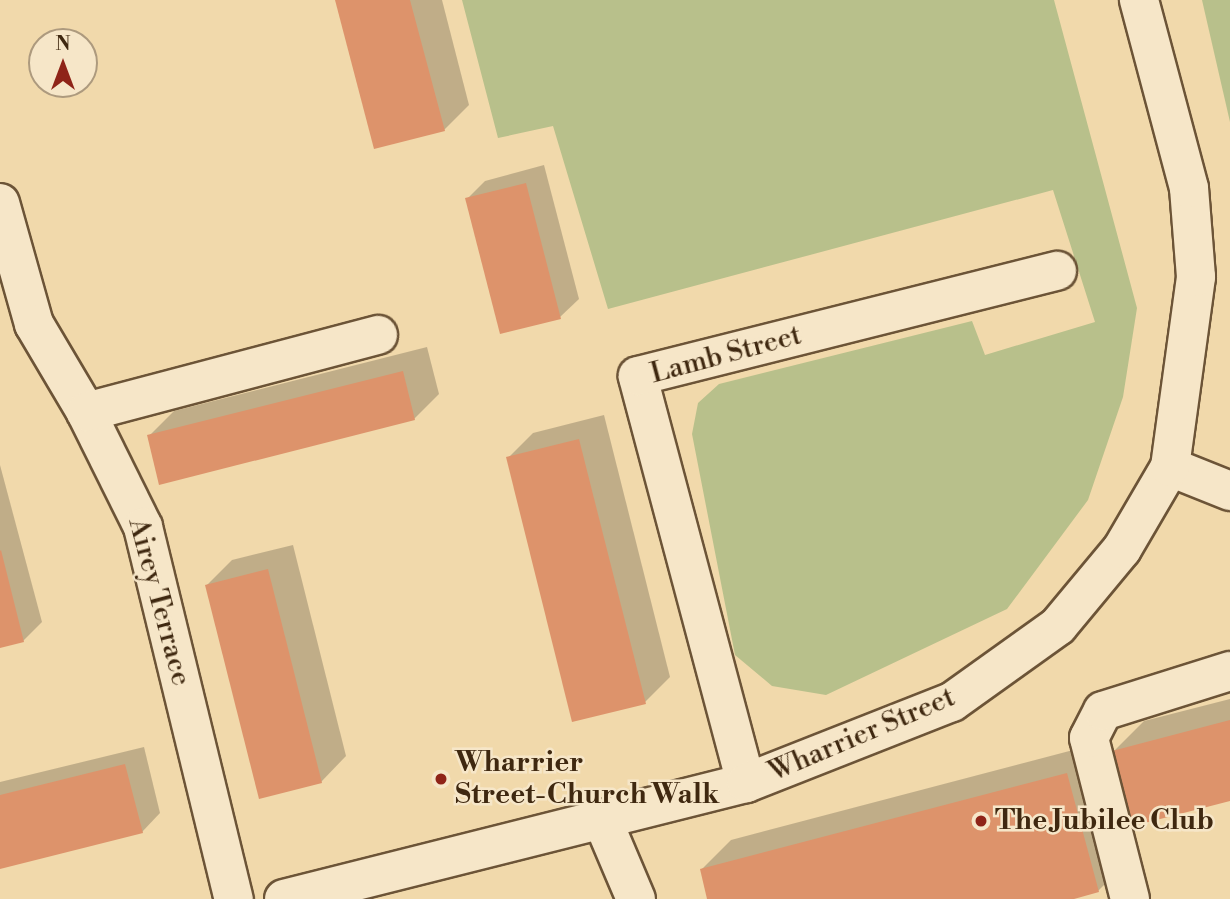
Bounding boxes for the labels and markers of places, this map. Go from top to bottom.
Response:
place label: Wharrier Street-Church Walk [455,746,719,812]
marker: Wharrier Street-Church Walk [433,771,449,787]
place label: The Jubilee Club [995,804,1214,838]
marker: The Jubilee Club [973,813,989,829]

